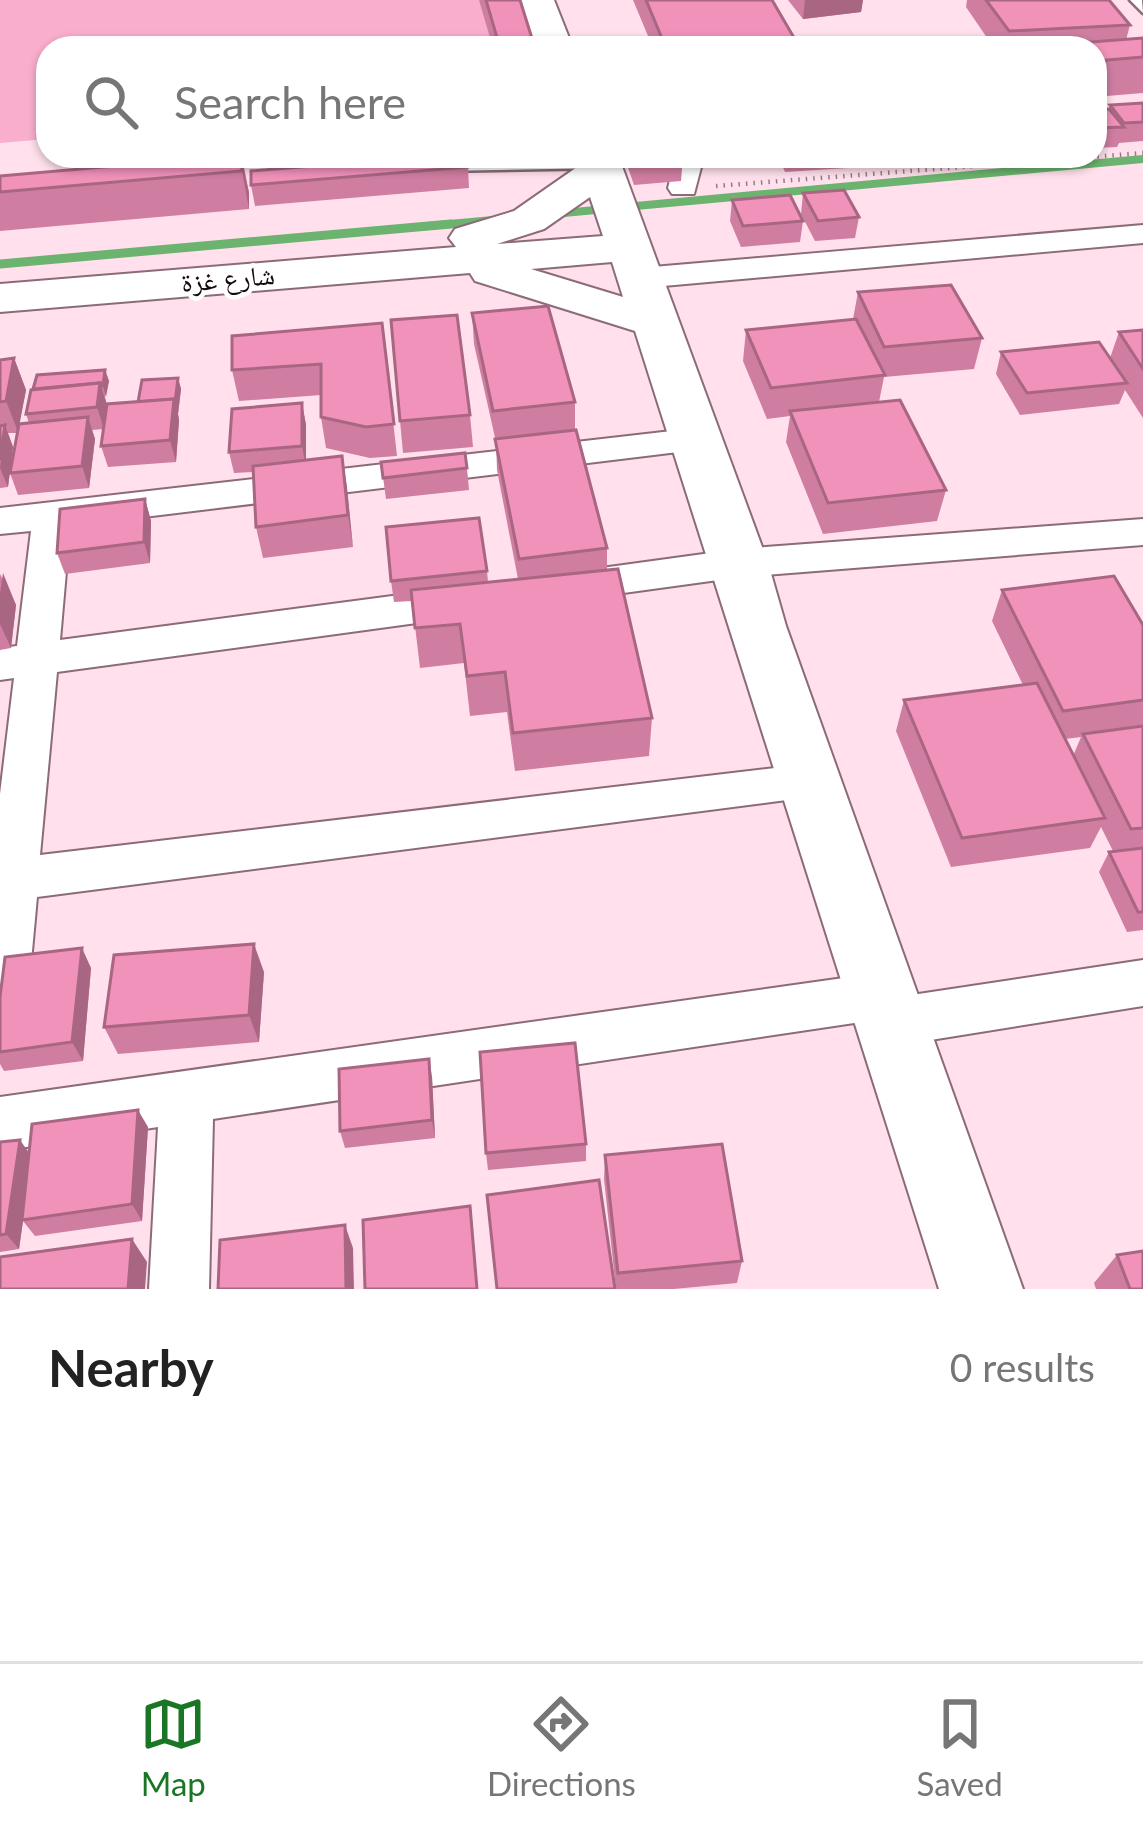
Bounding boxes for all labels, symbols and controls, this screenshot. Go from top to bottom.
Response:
search box [36,36,1107,168]
icon: search [78,69,144,135]
text: Search here [174,75,406,129]
street label: شارع غزة [180,257,276,300]
text: Nearby [48,1337,214,1398]
text: 0 results [950,1344,1095,1390]
tab: Map [140,1691,206,1803]
tab: Directions [487,1691,636,1803]
tab: Saved [916,1691,1003,1803]

